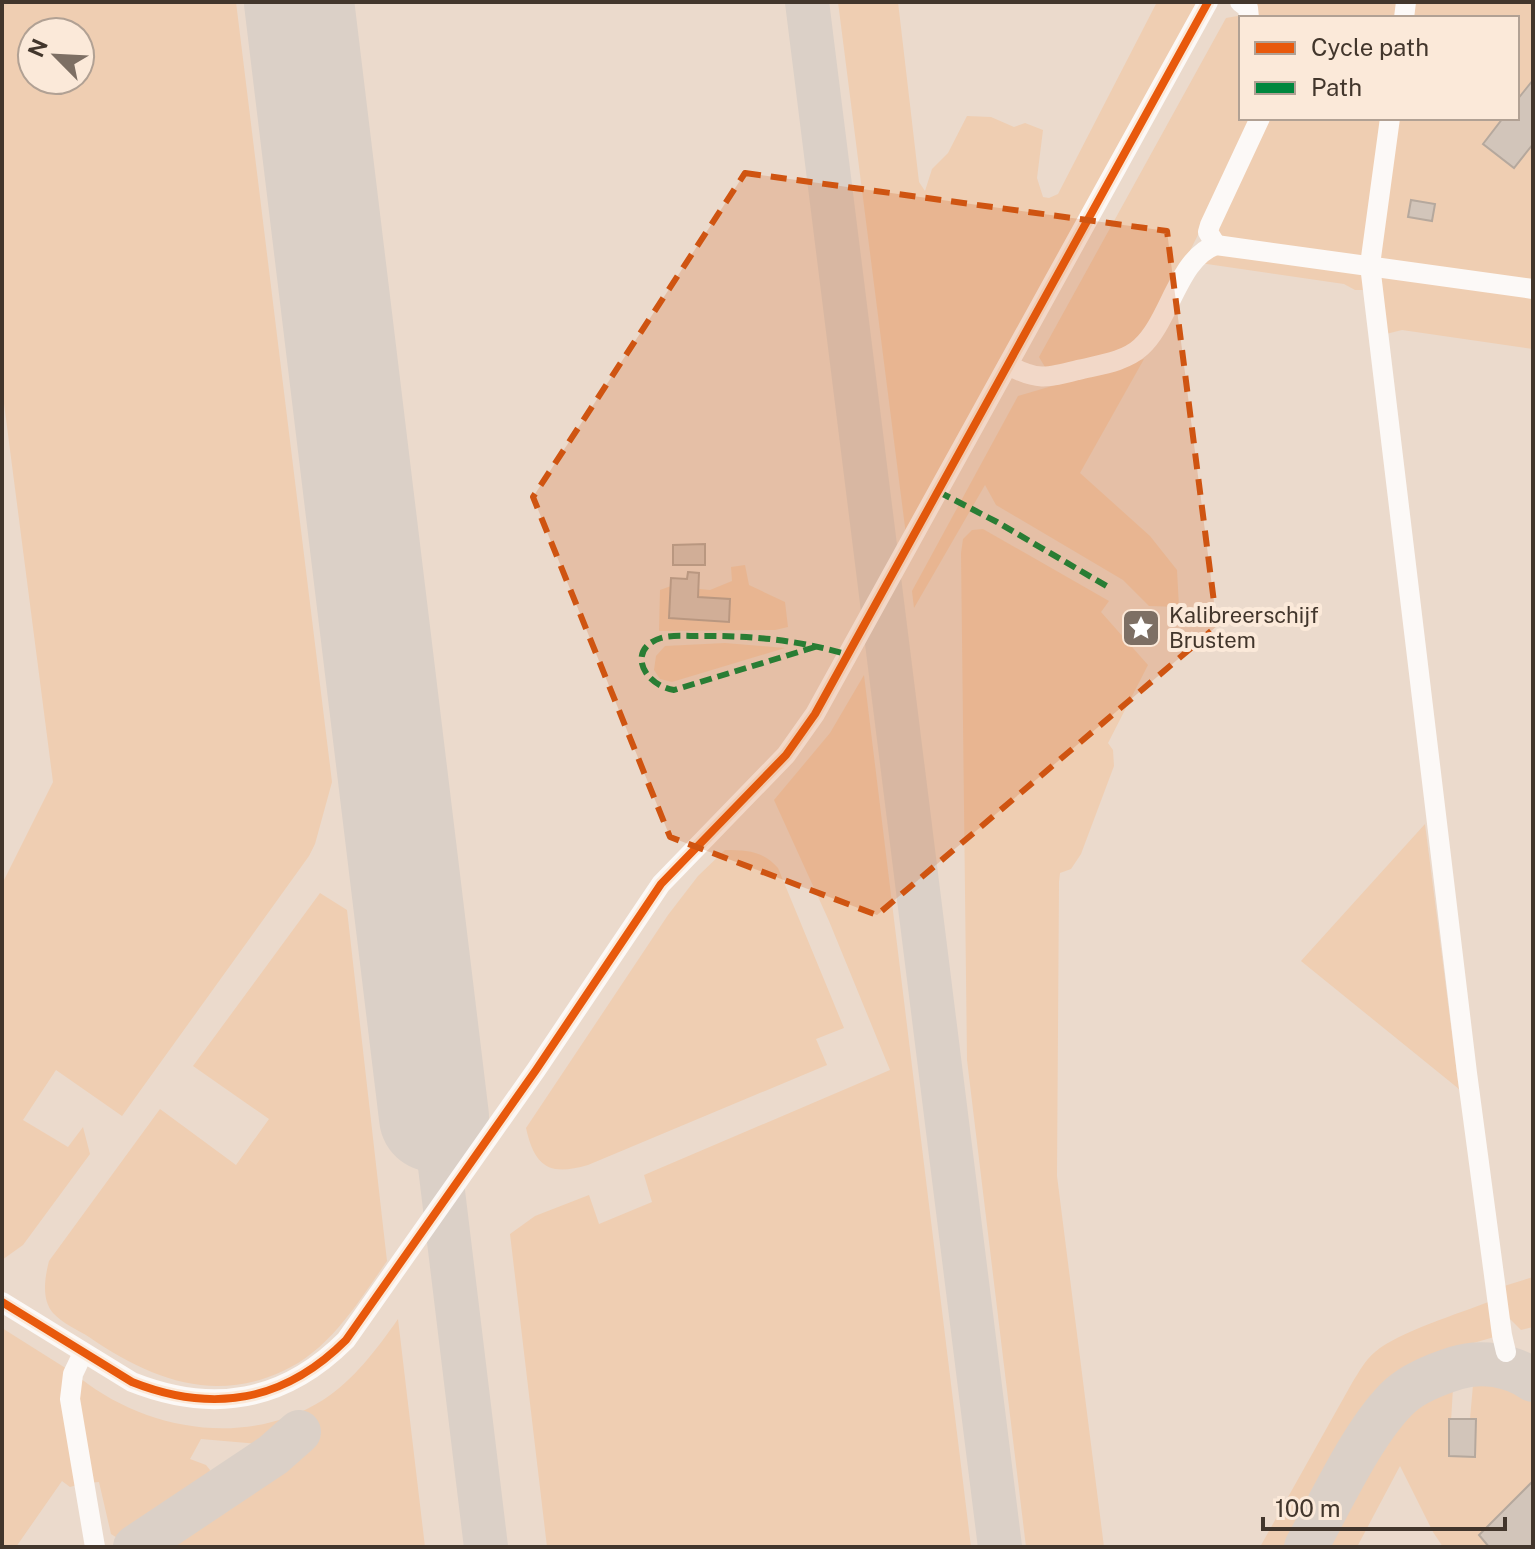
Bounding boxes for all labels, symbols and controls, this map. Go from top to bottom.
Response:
north arrow [16,16,96,96]
legend [1239,16,1519,120]
text: Cycle path [1311,33,1429,61]
text: N [22,35,53,61]
text: Path [1311,73,1362,101]
place label: Kalibreerschijf Brustem [1169,602,1319,653]
place icon: Kalibreerschijf Brustem [1120,607,1162,649]
scale bar [1263,1481,1505,1531]
text: 100 m [1275,1494,1341,1522]

